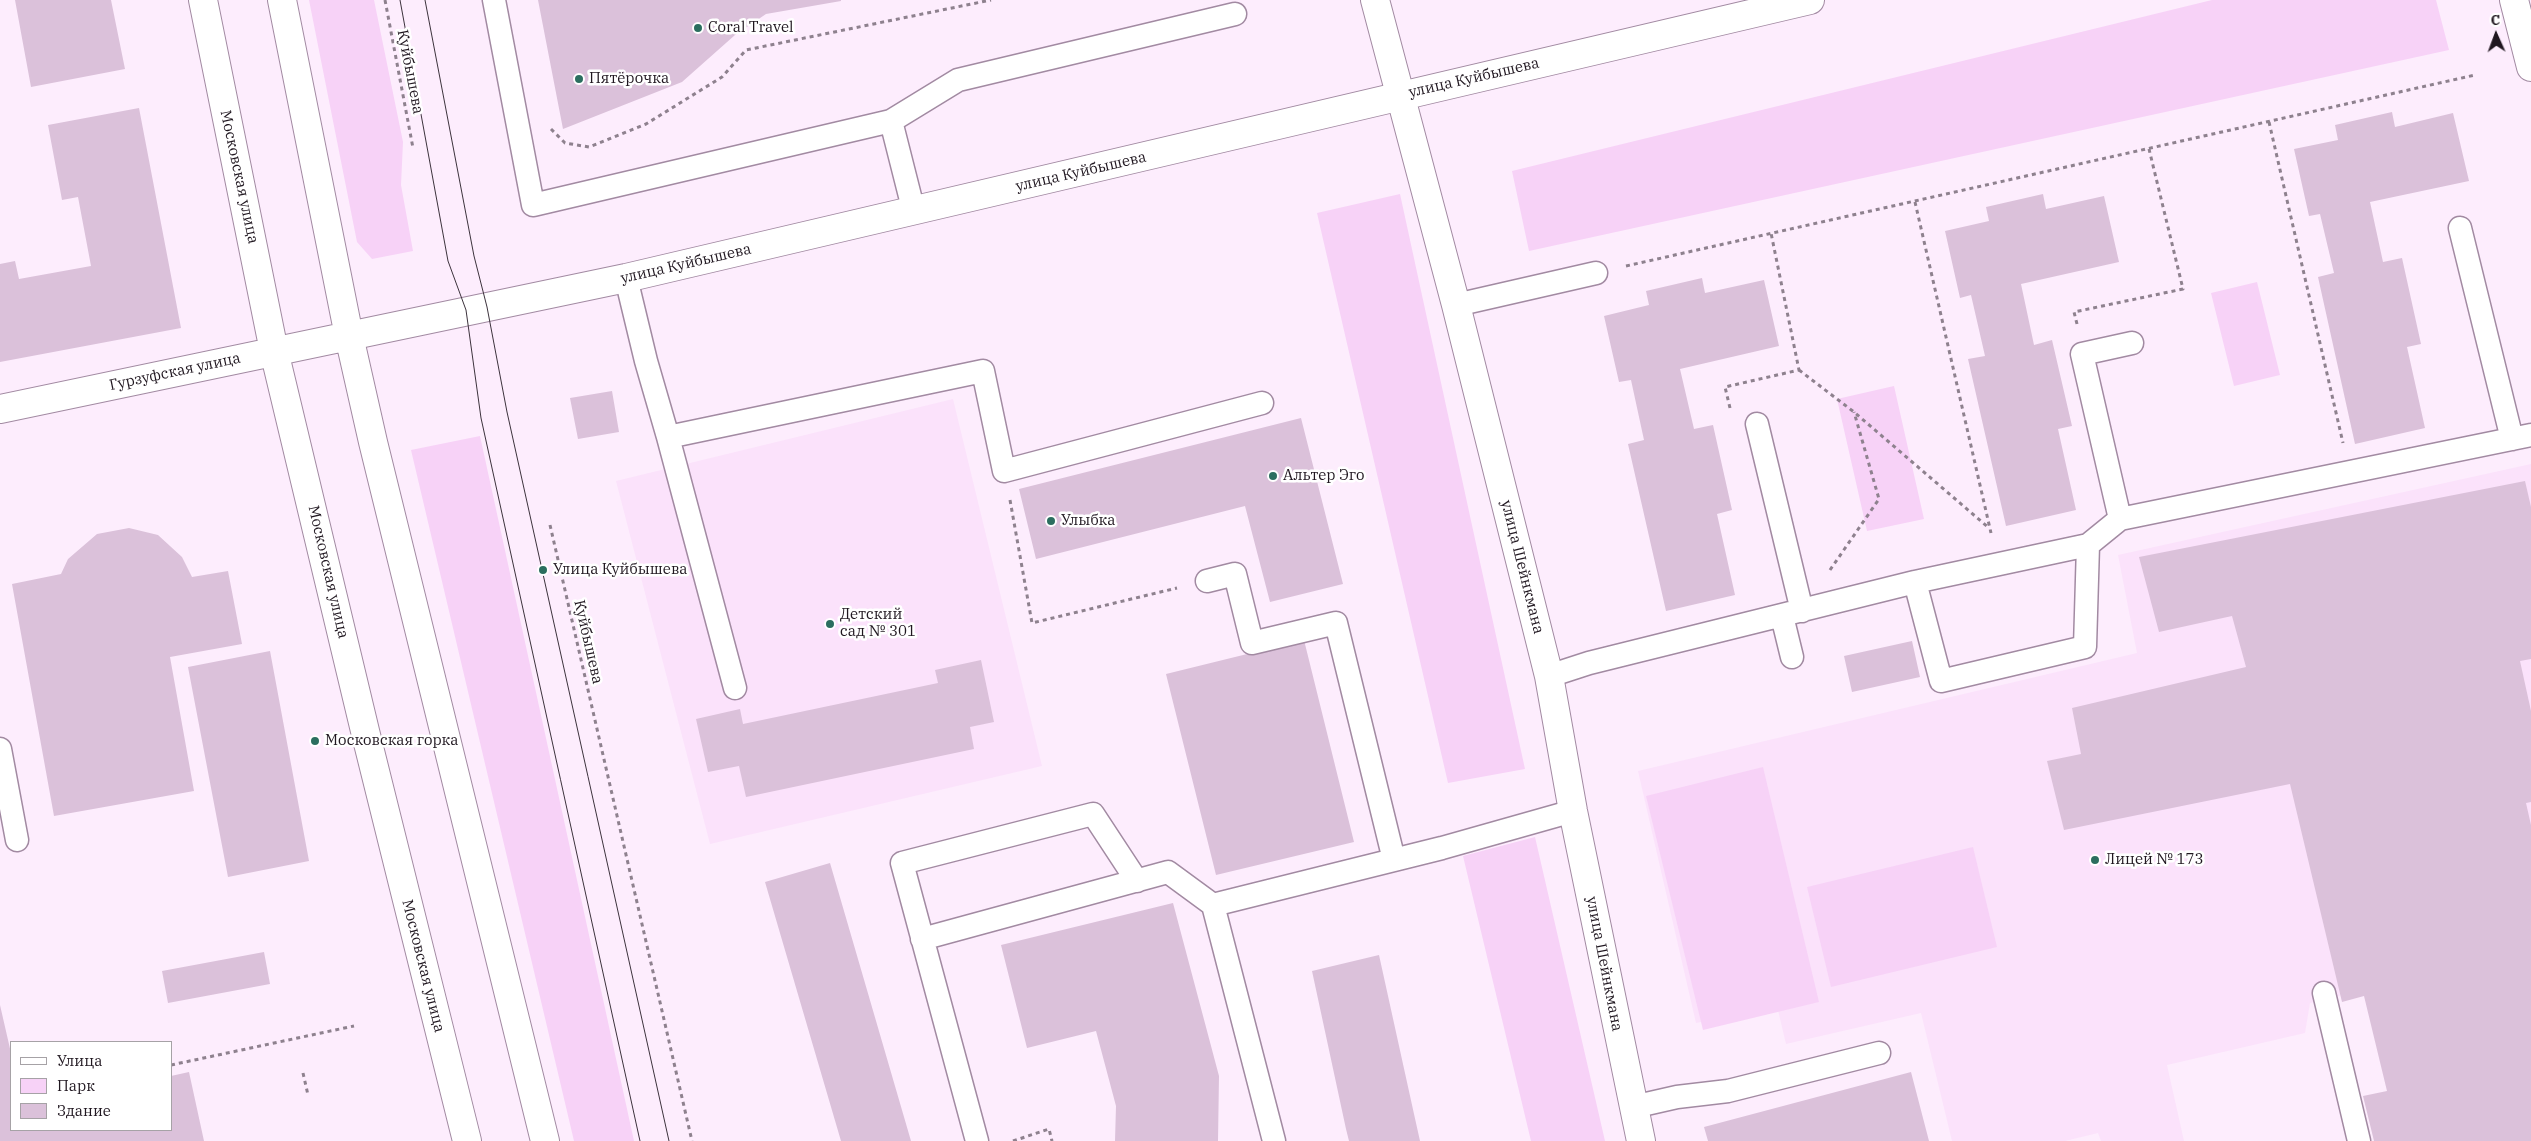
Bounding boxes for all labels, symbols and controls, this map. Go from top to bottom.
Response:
north arrow [2471,10,2521,60]
text: С [2491,11,2500,29]
place label: Coral Travel [708,19,793,37]
marker: Coral Travel [692,22,704,34]
street label: Куйбышева [393,28,427,116]
street label: улица Куйбышева [1407,54,1541,102]
place label: Пятёрочка [589,70,669,88]
marker: Пятёрочка [573,73,585,85]
street label: Московская улица [216,109,262,245]
street label: улица Куйбышева [1014,148,1148,196]
street label: улица Куйбышева [619,240,753,288]
street label: Гурзуфская улица [108,349,242,395]
place label: Альтер Эго [1283,467,1364,485]
marker: Альтер Эго [1267,470,1279,482]
street label: улица Шейнкмана [1497,498,1547,636]
street label: Московская улица [304,504,352,640]
place label: Улыбка [1061,512,1115,530]
marker: Улыбка [1045,515,1057,527]
place label: Улица Куйбышева [553,561,688,579]
marker: Улица Куйбышева [537,564,549,576]
street label: Куйбышева [570,598,606,686]
place label: Детский сад № 301 [840,606,916,641]
marker: Детский сад № 301 [824,618,836,630]
place label: Московская горка [325,732,458,750]
marker: Московская горка [309,735,321,747]
place label: Лицей № 173 [2105,851,2204,869]
marker: Лицей № 173 [2089,854,2101,866]
street label: улица Шейнкмана [1582,895,1626,1033]
street label: Московская улица [398,898,448,1034]
legend [10,1041,172,1131]
text: Улица [57,1051,102,1070]
text: Парк [57,1076,95,1095]
text: Здание [57,1101,111,1120]

